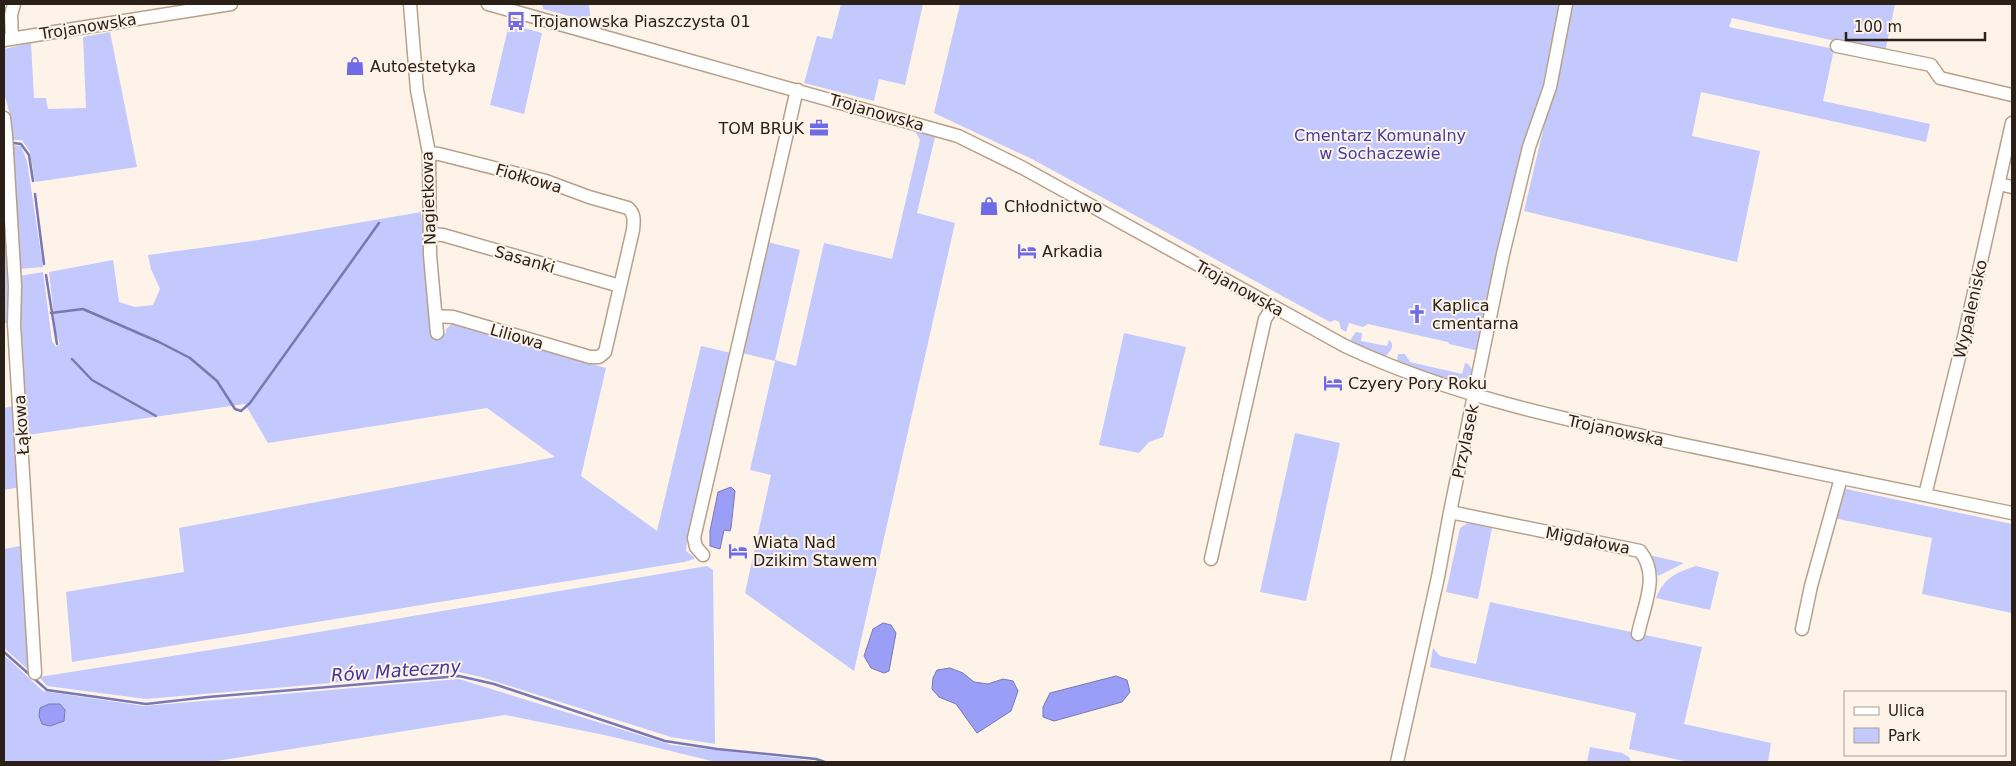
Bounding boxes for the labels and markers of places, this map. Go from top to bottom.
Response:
bus stop icon: Trojanowska Piaszczysta 01 [505,10,527,32]
place label: Trojanowska Piaszczysta 01 [530,12,751,31]
shop icon: Autoestetyka [344,55,366,77]
place label: Autoestetyka [370,57,476,76]
office icon: TOM BRUK [808,117,830,139]
place label: TOM BRUK [717,119,805,138]
shop icon: Chłodnictwo [978,195,1000,217]
place label: Chłodnictwo [1004,197,1102,216]
hotel icon: Arkadia [1016,240,1038,262]
place label: Arkadia [1042,242,1103,261]
place label: Kaplica cmentarna [1432,296,1519,333]
church icon: Kaplica cmentarna [1406,303,1428,325]
hotel icon: Czyery Pory Roku [1322,372,1344,394]
place label: Czyery Pory Roku [1348,374,1487,393]
place label: Wiata Nad Dzikim Stawem [753,533,877,570]
hotel icon: Wiata Nad Dzikim Stawem [727,540,749,562]

